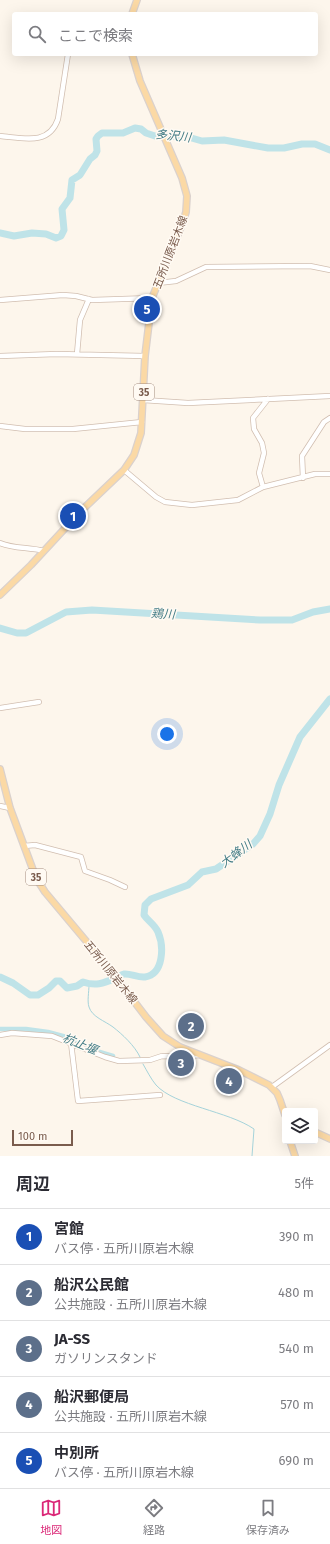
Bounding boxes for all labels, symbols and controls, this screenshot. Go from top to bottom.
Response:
search box [12,12,318,56]
icon: search [26,23,48,45]
text: ここで検索 [58,27,133,45]
water label: 多沢川 [154,127,194,145]
street label: 五所川原岩木線 [151,214,190,290]
pin: 5 [134,294,160,324]
road number: 35 [134,384,154,400]
pin: 1 [60,501,86,531]
water label: 鶏川 [151,606,177,622]
your location [157,724,177,744]
water label: 大蜂川 [217,836,256,870]
road number: 35 [26,869,46,885]
street label: 五所川原岩木線 [81,938,140,1006]
pin: 2 [178,1011,204,1041]
water label: 杭止堰 [61,1031,101,1058]
pin: 3 [168,1048,194,1078]
pin: 4 [216,1066,242,1096]
map controls [282,1108,318,1144]
button: layers [282,1108,318,1144]
scale bar [12,1128,73,1147]
text: 100 m [18,1130,47,1143]
text: 周辺 [16,1174,50,1195]
text: 5件 [294,1176,314,1191]
text: 宮館 [54,1220,84,1238]
text: 1 [26,1229,32,1244]
text: 390 m [279,1229,314,1244]
text: バス停 · 五所川原岩木線 [54,1241,194,1256]
text: 船沢公民館 [54,1276,129,1294]
text: 2 [26,1285,32,1300]
text: 480 m [278,1285,314,1300]
text: 公共施設 · 五所川原岩木線 [54,1297,207,1312]
text: JA-SS [54,1330,90,1348]
text: 3 [26,1341,32,1356]
text: 540 m [279,1341,314,1356]
text: ガソリンスタンド [54,1351,158,1366]
text: 船沢郵便局 [54,1388,129,1406]
text: 4 [25,1397,33,1412]
text: 570 m [280,1397,314,1412]
text: 公共施設 · 五所川原岩木線 [54,1409,207,1424]
text: 中別所 [54,1444,99,1462]
text: 5 [26,1453,32,1468]
text: 690 m [279,1453,314,1468]
text: バス停 · 五所川原岩木線 [54,1465,194,1480]
tab: 地図 [40,1497,62,1537]
tab: 経路 [143,1497,165,1537]
tab: 保存済み [246,1497,290,1537]

